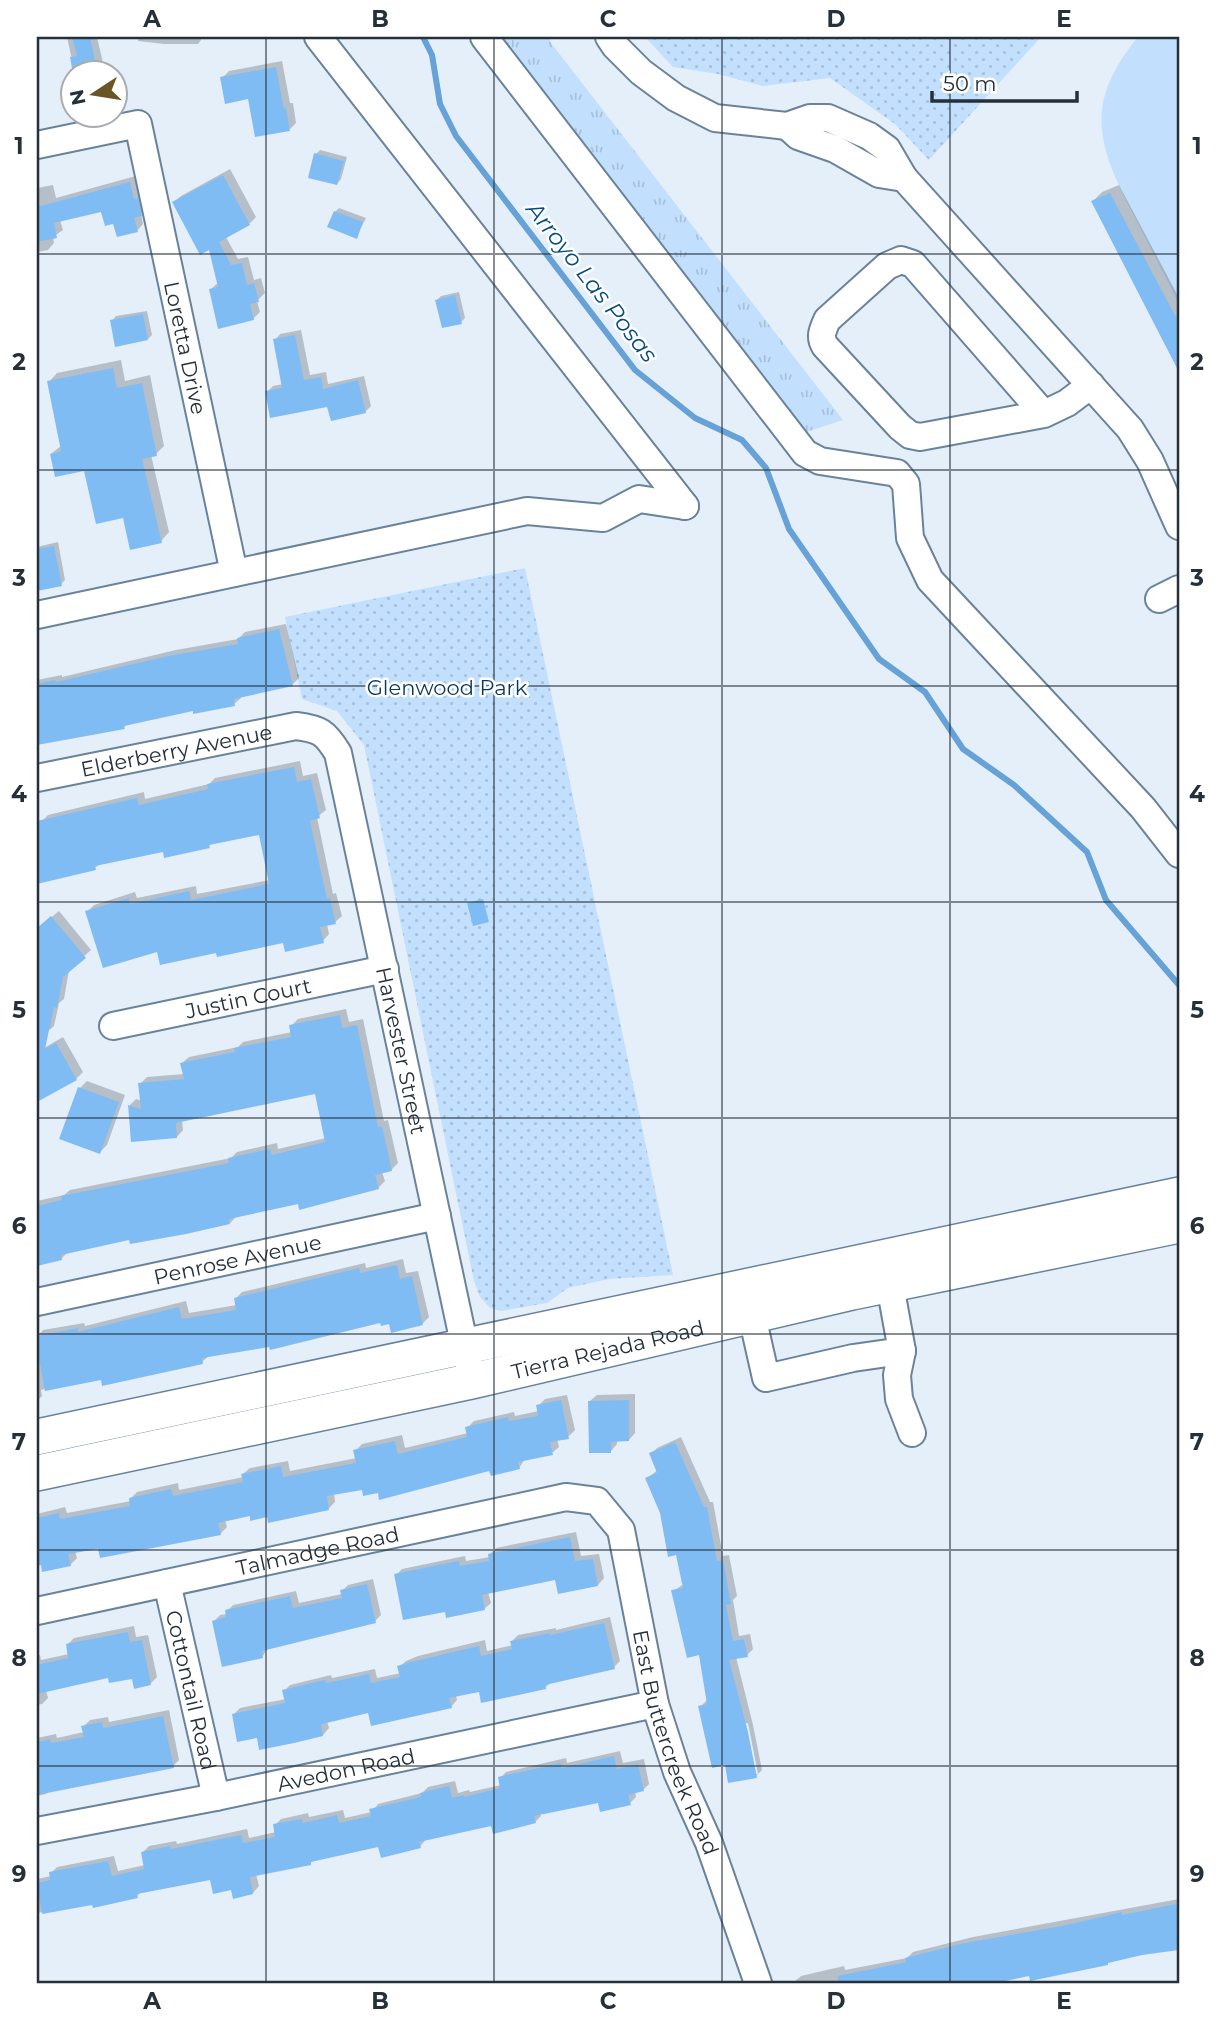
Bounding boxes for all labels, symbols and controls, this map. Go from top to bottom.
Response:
text: A [142,5,161,33]
text: B [371,5,389,33]
text: C [600,5,617,33]
text: D [827,5,846,33]
text: E [1056,5,1072,33]
north arrow [60,60,130,130]
scale bar [932,60,1078,104]
text: 50 m [943,71,997,96]
text: N [65,88,91,107]
text: 1 [14,132,24,160]
text: 1 [1192,132,1202,160]
water label: Arroyo Las Posas [519,195,663,368]
street label: Loretta Drive [159,279,212,417]
text: 2 [12,348,26,376]
text: 2 [1190,348,1204,376]
text: 3 [11,564,26,592]
text: 3 [1189,564,1204,592]
park label: Glenwood Park [367,675,528,700]
street label: Elderberry Avenue [78,719,274,781]
text: 4 [11,780,27,808]
text: 4 [1189,780,1205,808]
street label: Harvester Street [371,964,431,1136]
street label: Justin Court [182,972,313,1023]
text: 5 [12,996,26,1024]
text: 5 [1190,996,1204,1024]
text: 6 [12,1212,27,1240]
text: 6 [1190,1212,1205,1240]
street label: Penrose Avenue [151,1229,324,1289]
street label: Tierra Rejada Road [509,1315,707,1384]
text: 7 [12,1428,26,1456]
text: 7 [1190,1428,1204,1456]
street label: Talmadge Road [234,1521,401,1580]
street label: Cottontail Road [161,1608,222,1773]
street label: East Buttercreek Road [628,1628,725,1858]
text: 8 [11,1644,27,1672]
text: 8 [1189,1644,1205,1672]
street label: Avedon Road [275,1743,417,1796]
text: 9 [12,1860,26,1888]
text: 9 [1190,1860,1204,1888]
text: A [142,1987,161,2015]
text: B [371,1987,389,2015]
text: C [600,1987,617,2015]
text: D [827,1987,846,2015]
text: E [1056,1987,1072,2015]

